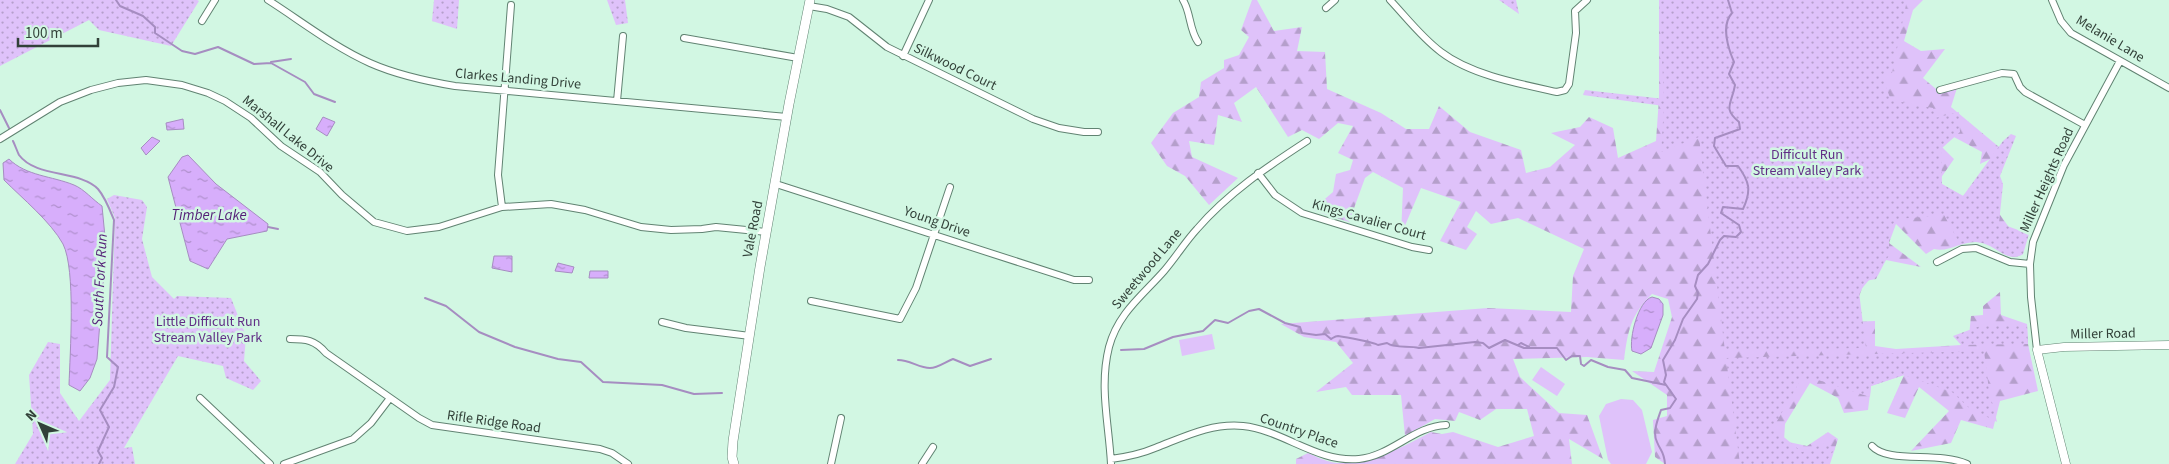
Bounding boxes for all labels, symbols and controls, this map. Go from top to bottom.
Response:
street label: Melanie Lane [2072,11,2148,67]
scale bar [18,15,98,47]
text: 100 m [25,23,63,44]
street label: Silkwood Court [910,38,1000,96]
street label: Clarkes Landing Drive [454,64,582,94]
street label: Marshall Lake Drive [238,91,338,177]
street label: Miller Heights Road [2015,124,2079,236]
park label: Difficult Run Stream Valley Park [1753,145,1861,181]
street label: Kings Cavalier Court [1310,194,1429,246]
street label: Vale Road [738,199,768,259]
street label: Young Drive [900,201,973,243]
water label: Timber Lake [171,205,247,226]
street label: Sweetwood Lane [1107,224,1187,314]
water label: South Fork Run [87,233,113,327]
park label: Little Difficult Run Stream Valley Park [154,312,262,348]
street label: Miller Road [2070,323,2136,345]
north arrow [15,399,65,449]
text: N [21,405,42,426]
street label: Rifle Ridge Road [446,406,542,438]
street label: Country Place [1257,408,1341,454]

